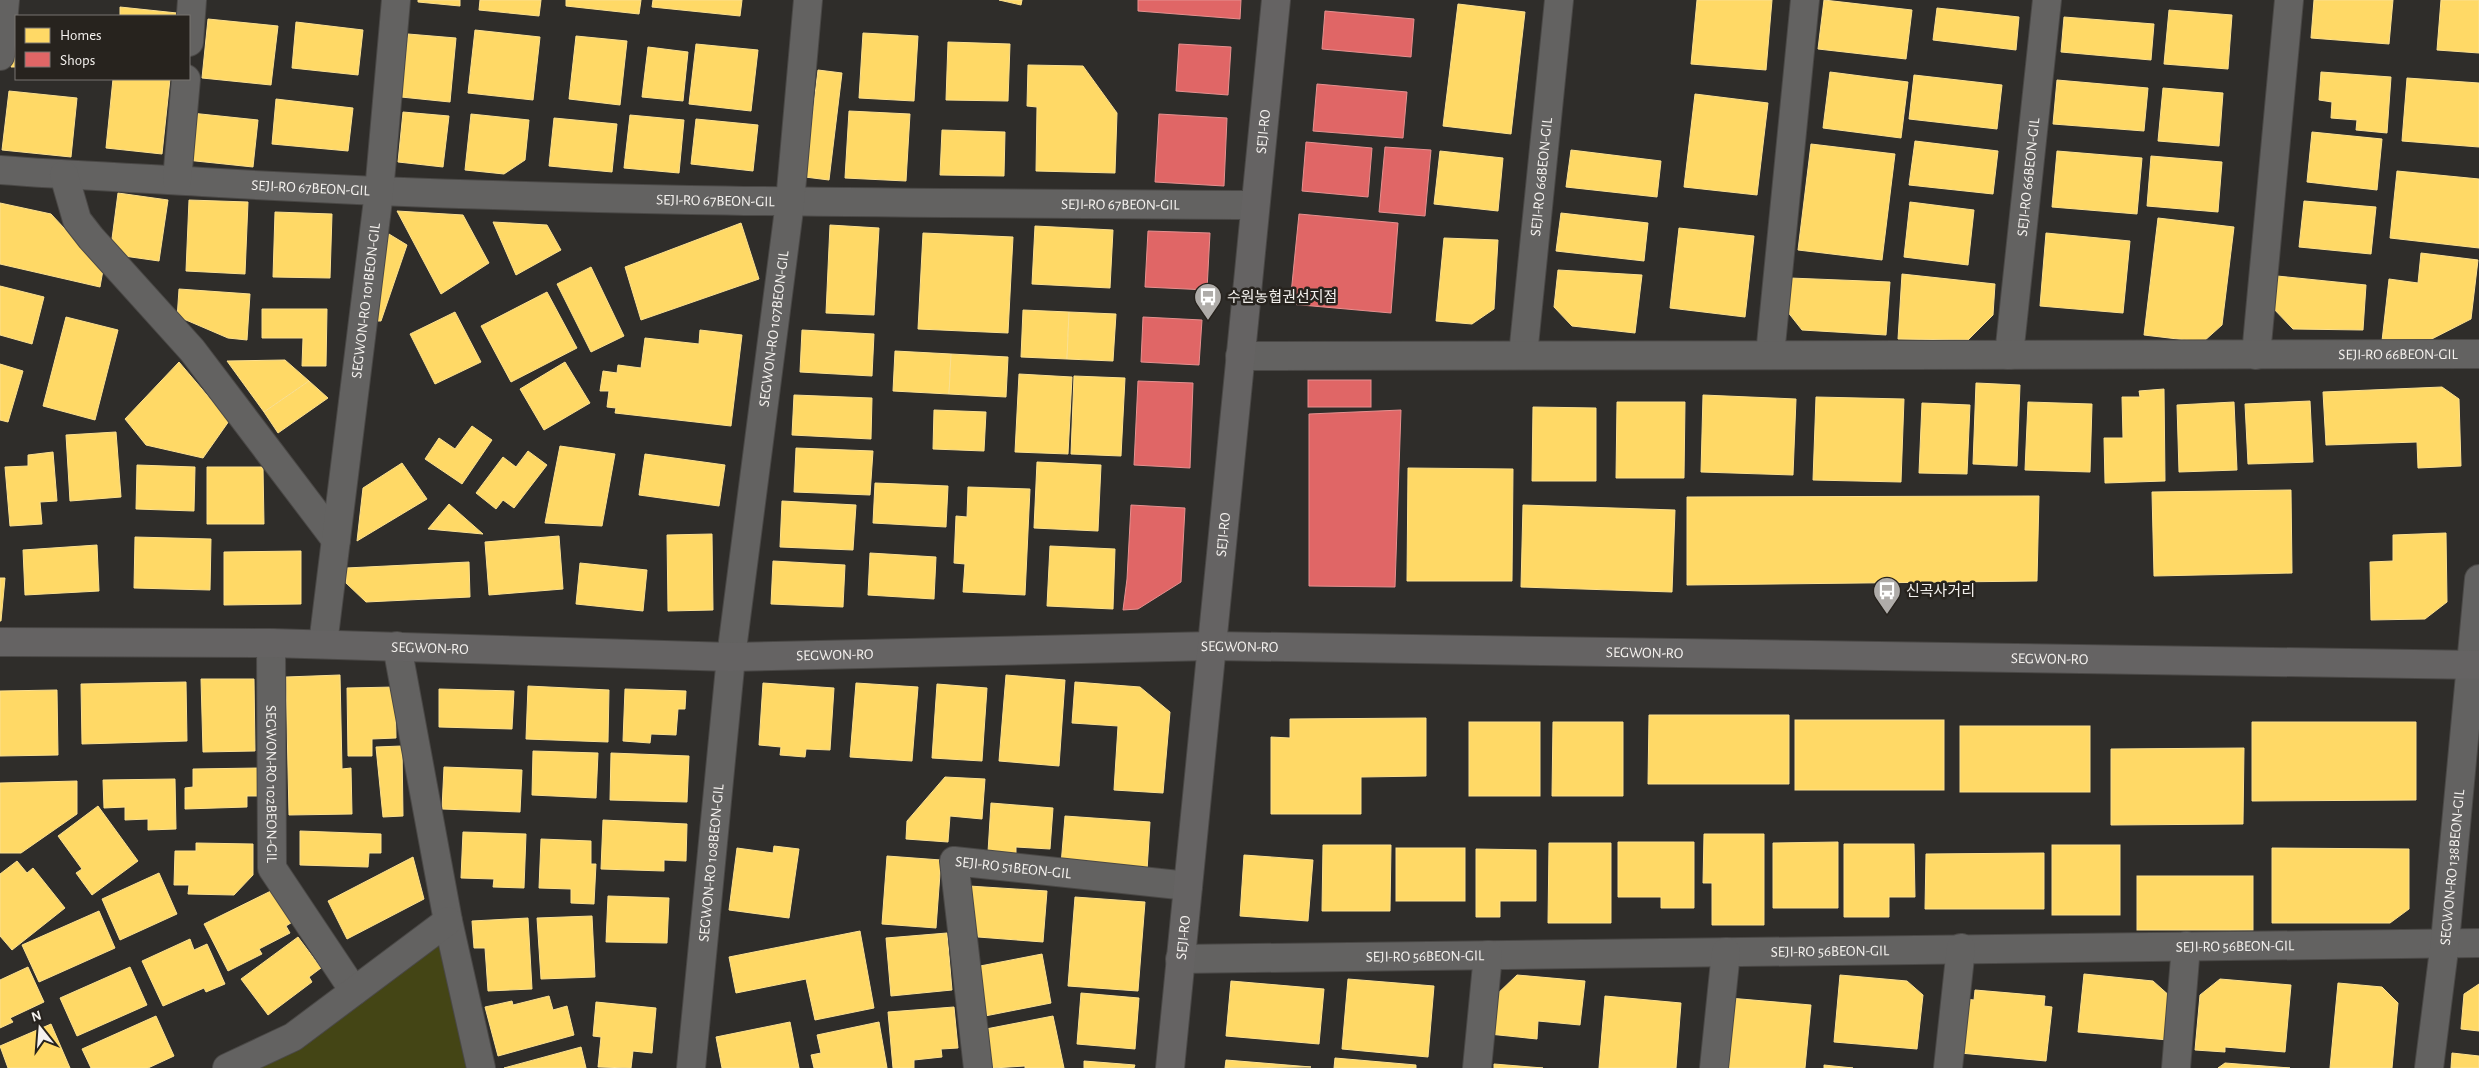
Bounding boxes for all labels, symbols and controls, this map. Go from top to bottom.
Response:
legend [15,15,190,80]
text: Homes [60,28,102,43]
text: Shops [60,53,95,68]
street label: SEJI-RO [1254,109,1273,155]
street label: SEJI-RO 66BEON-GIL [1528,116,1555,237]
street label: SEJI-RO 66BEON-GIL [2015,116,2042,237]
street label: SEJI-RO 67BEON-GIL [251,178,371,199]
street label: SEJI-RO 67BEON-GIL [656,192,775,209]
street label: SEJI-RO 67BEON-GIL [1061,197,1180,213]
street label: SEGWON-RO 101BEON-GIL [349,221,383,379]
street label: SEGWON-RO 107BEON-GIL [756,249,792,408]
bus stop icon: 수원농협권선지점 [1193,282,1223,321]
place label: 수원농협권선지점 [1227,289,1337,305]
street label: SEJI-RO 66BEON-GIL [2338,347,2458,362]
street label: SEJI-RO [1214,512,1233,558]
bus stop icon: 신곡사거리 [1872,576,1902,615]
place label: 신곡사거리 [1906,583,1975,599]
street label: SEGWON-RO [1201,639,1278,655]
street label: SEGWON-RO [391,640,469,657]
street label: SEGWON-RO [1606,645,1683,661]
street label: SEGWON-RO [796,647,874,664]
street label: SEGWON-RO [2011,651,2088,667]
street label: SEGWON-RO 102BEON-GIL [263,705,279,864]
street label: SEGWON-RO 108BEON-GIL [696,783,727,943]
street label: SEGWON-RO 138BEON-GIL [2438,788,2467,946]
street label: SEJI-RO 51BEON-GIL [954,854,1073,882]
street label: SEJI-RO [1174,915,1193,961]
street label: SEJI-RO 56BEON-GIL [2176,938,2295,955]
street label: SEJI-RO 56BEON-GIL [1771,943,1890,960]
street label: SEJI-RO 56BEON-GIL [1366,948,1485,965]
north arrow [15,1003,65,1053]
text: N [30,1008,43,1025]

